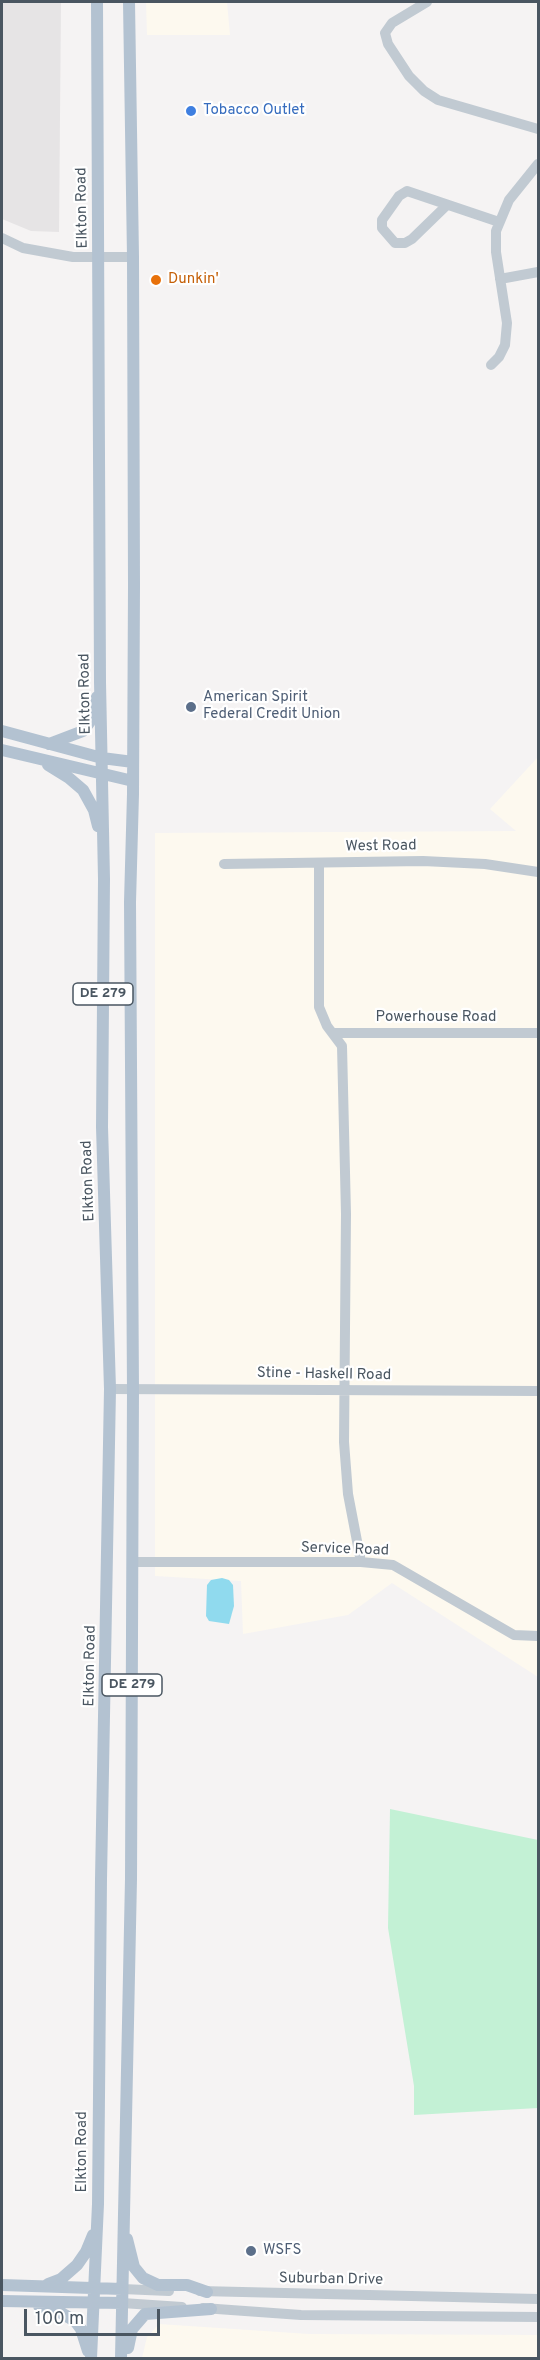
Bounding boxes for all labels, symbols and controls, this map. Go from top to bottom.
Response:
place label: Tobacco Outlet [203,102,305,120]
marker: Tobacco Outlet [184,104,198,118]
street label: Elkton Road [73,167,93,249]
place label: Dunkin' [168,271,219,289]
marker: Dunkin' [149,273,163,287]
street label: Elkton Road [76,653,96,735]
place label: American Spirit Federal Credit Union [203,689,340,724]
marker: American Spirit Federal Credit Union [184,700,198,714]
street label: West Road [345,837,417,857]
road number: DE 279 [73,983,133,1005]
street label: Powerhouse Road [376,1009,496,1027]
street label: Elkton Road [79,1140,99,1222]
street label: Stine - Haskell Road [257,1365,391,1385]
street label: Service Road [301,1539,389,1561]
street label: Elkton Road [81,1625,101,1707]
road number: DE 279 [102,1674,162,1696]
street label: Elkton Road [74,2111,92,2193]
place label: WSFS [263,2242,301,2260]
marker: WSFS [244,2244,258,2258]
street label: Suburban Drive [279,2270,383,2290]
scale bar [27,2297,164,2335]
text: 100 m [35,2308,84,2331]

